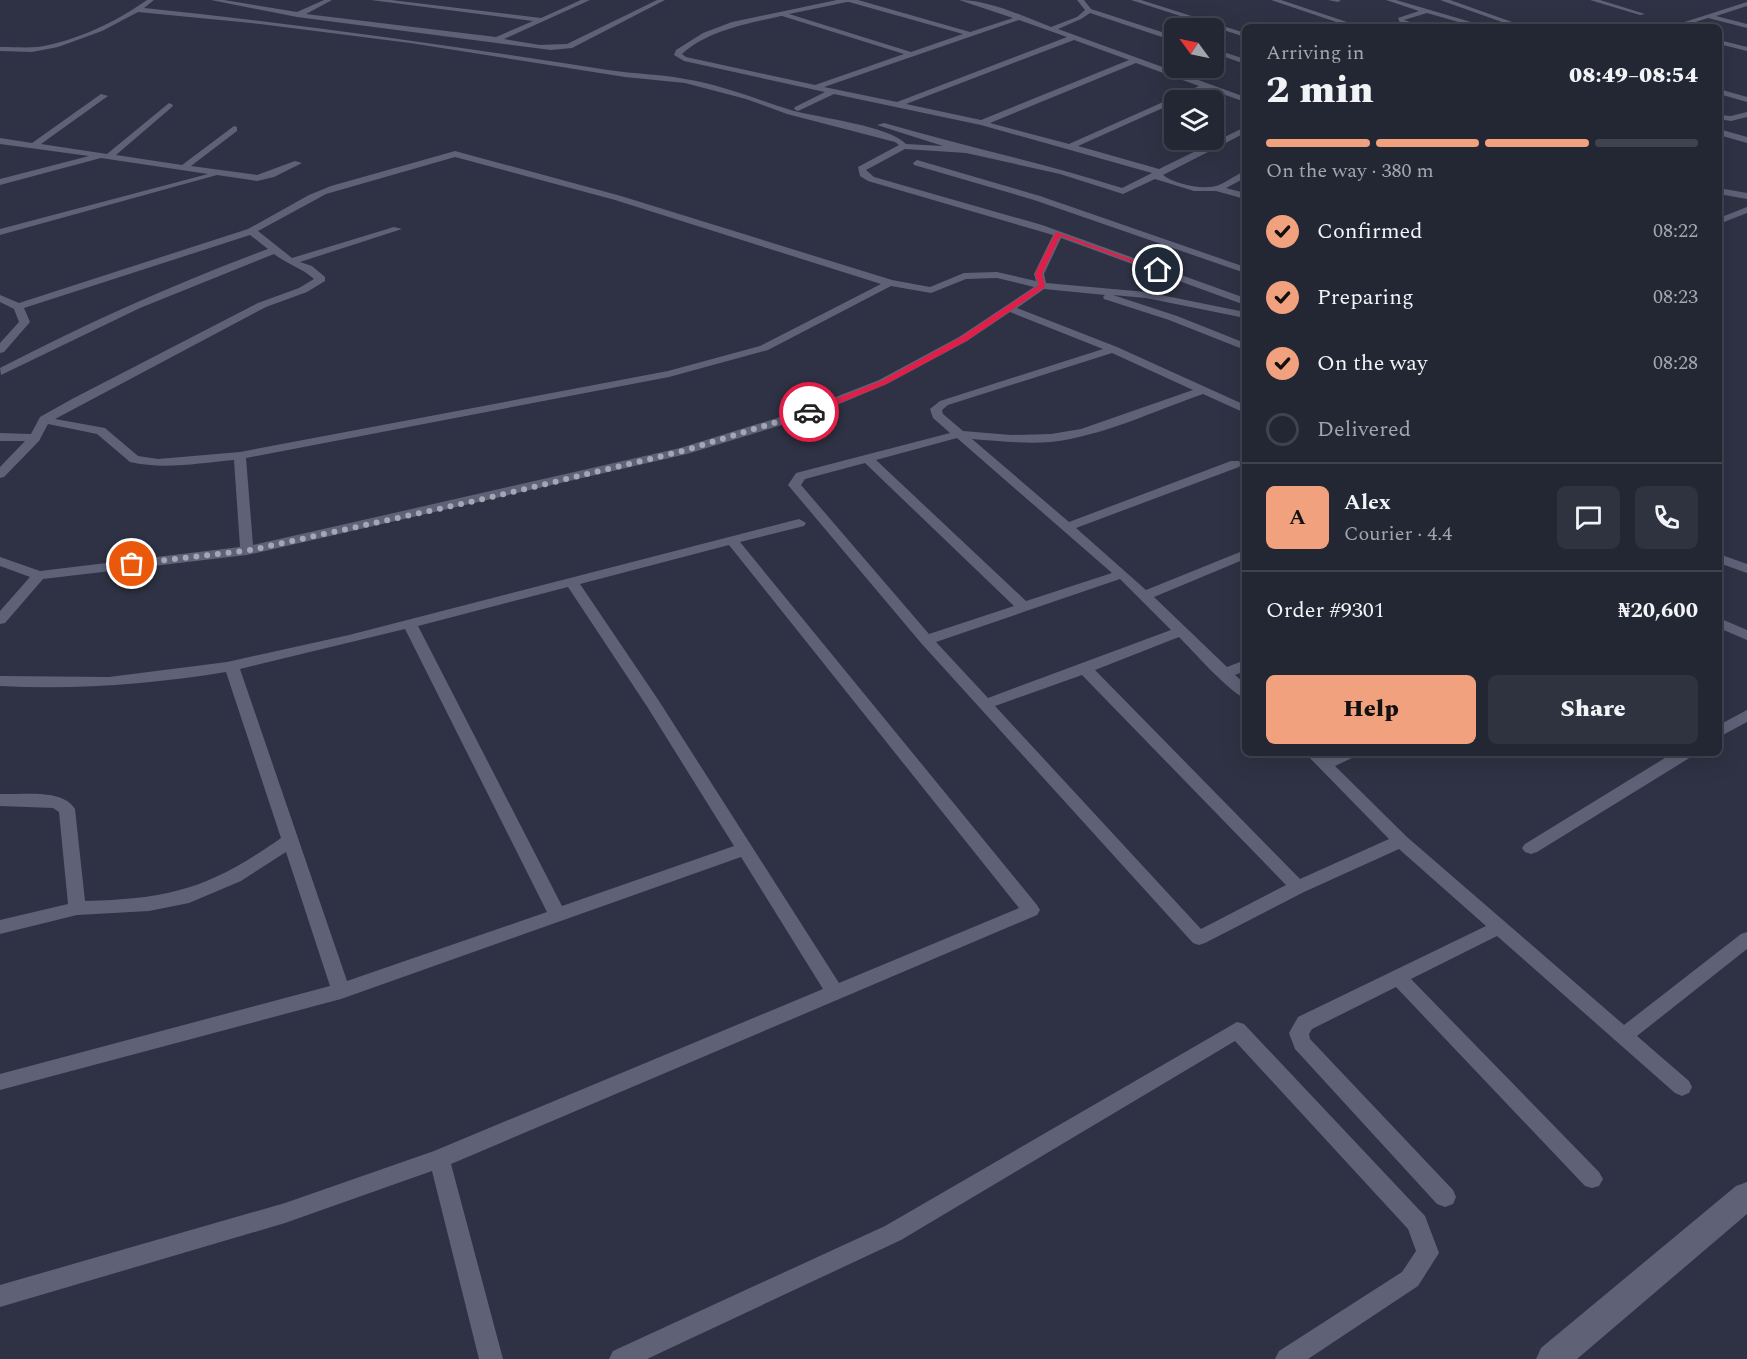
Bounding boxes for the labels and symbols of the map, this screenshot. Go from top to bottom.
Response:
north arrow [1164,18,1224,78]
pin [1132,244,1183,295]
courier [779,382,839,442]
pin [106,538,157,589]

